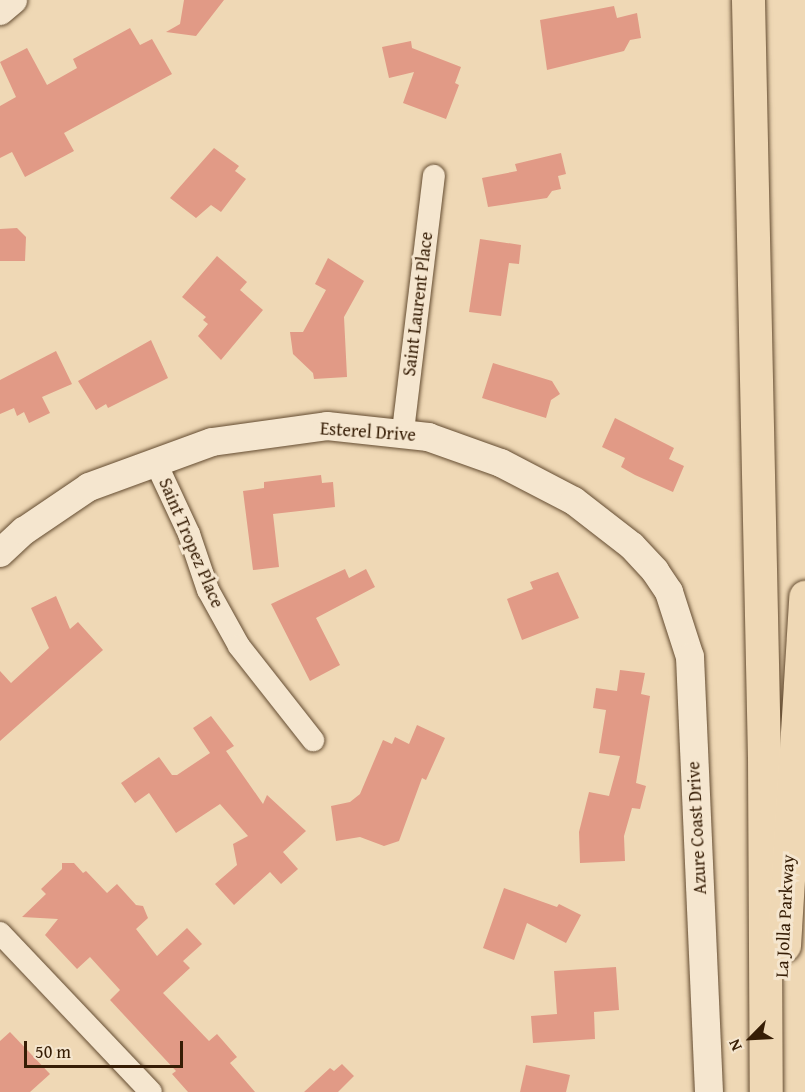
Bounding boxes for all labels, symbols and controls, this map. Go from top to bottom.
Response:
street label: Saint Laurent Place [398,230,438,378]
street label: Esterel Drive [319,418,417,446]
street label: Saint Tropez Place [154,475,228,611]
street label: Azure Coast Drive [683,761,711,895]
street label: La Jolla Parkway [771,854,799,978]
north arrow [721,1008,781,1068]
scale bar [27,1029,186,1067]
text: N [721,1036,748,1055]
text: 50 m [35,1038,71,1065]

